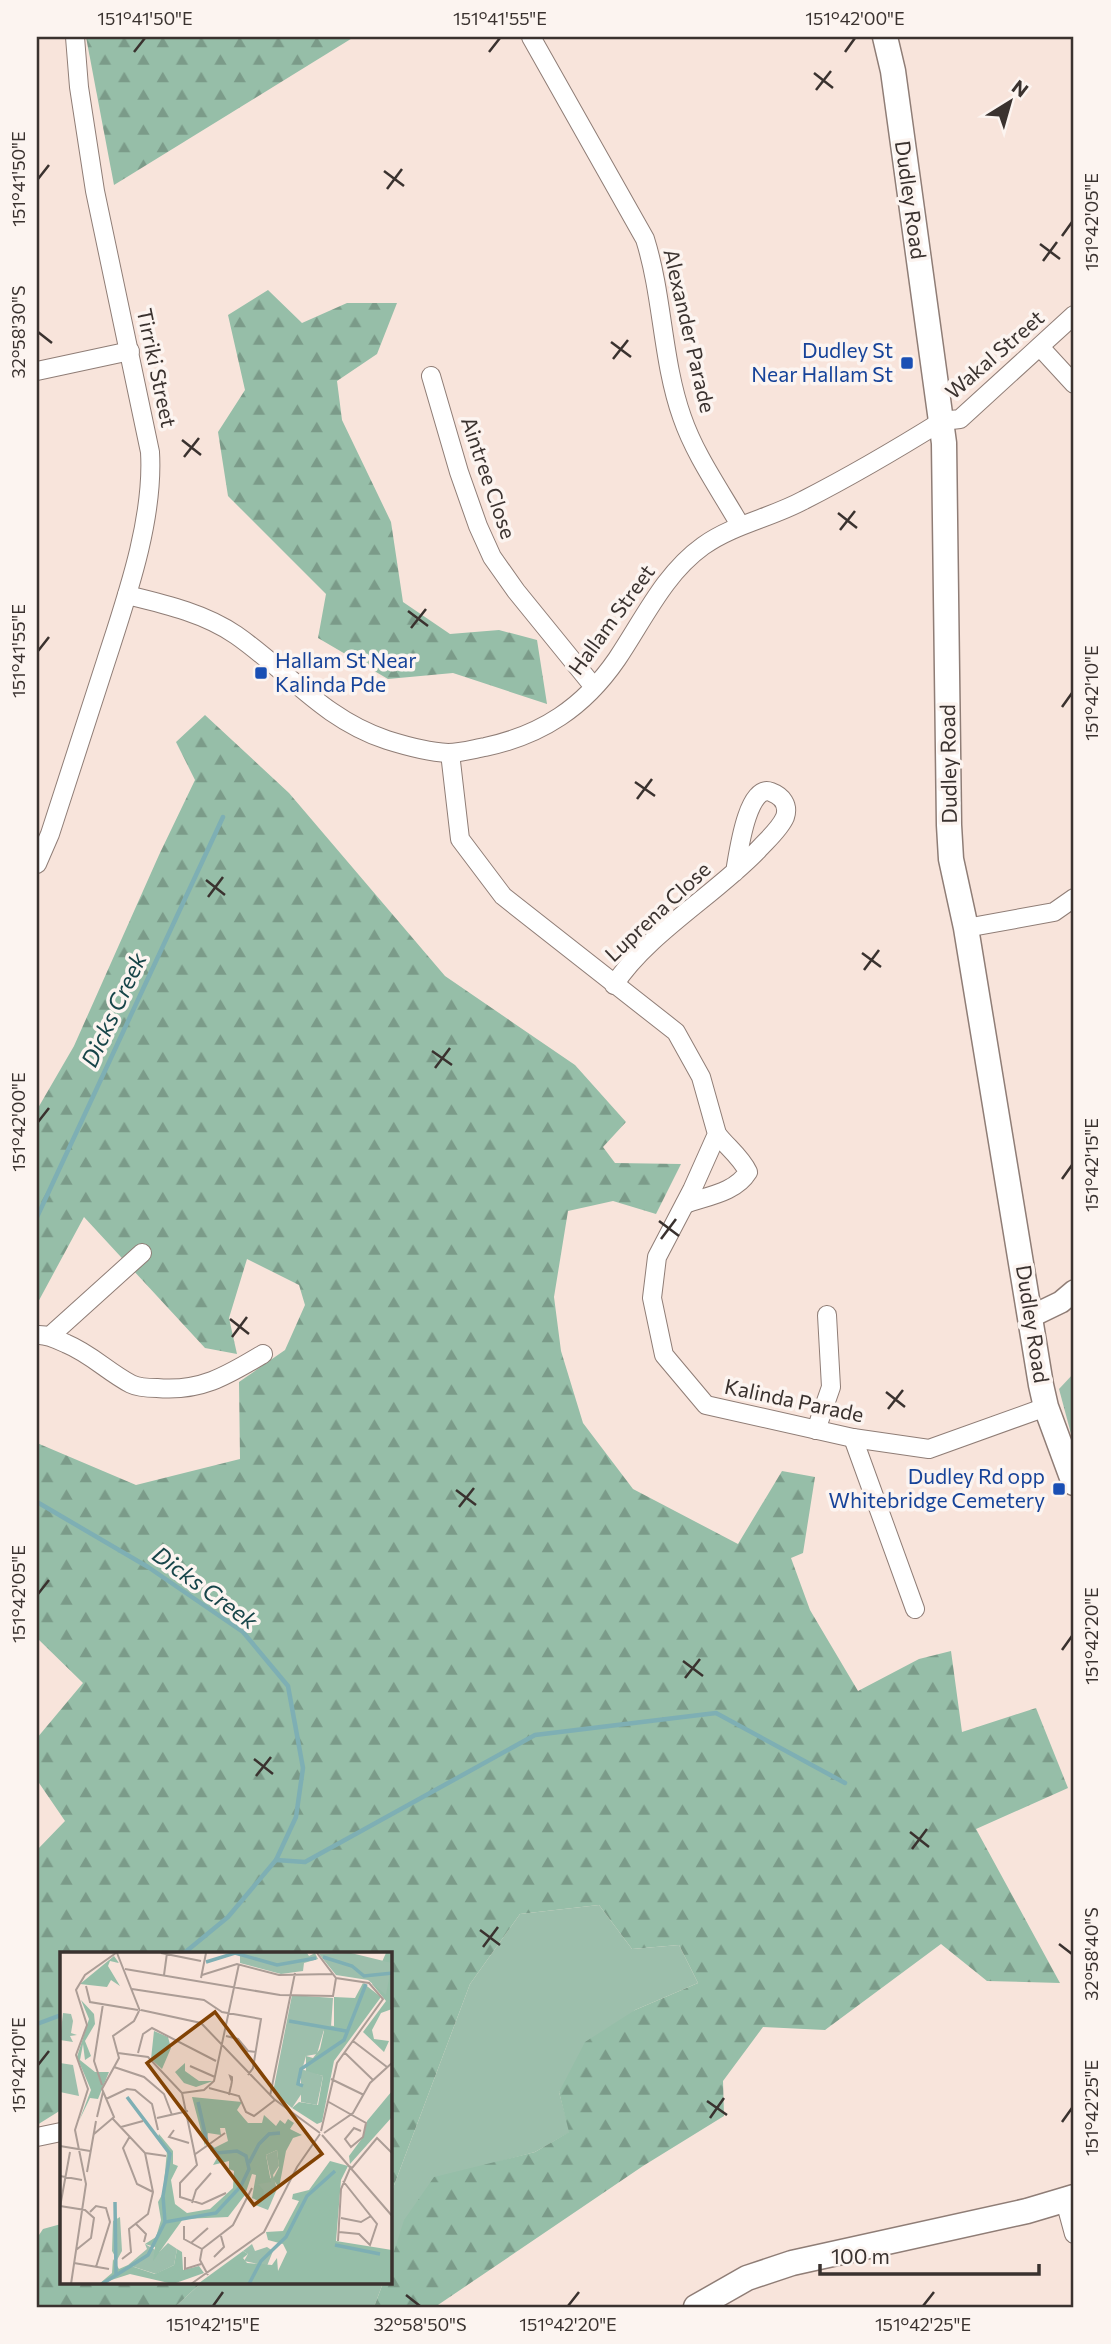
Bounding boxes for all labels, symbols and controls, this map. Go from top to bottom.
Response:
text: 151°41'50"E [97,7,193,29]
text: 151°41'55"E [453,7,547,29]
text: 151°42'00"E [805,7,905,29]
north arrow [974,66,1044,136]
text: N [1008,75,1033,102]
text: 151°41'50"E [7,131,29,227]
street label: Dudley Road [891,139,932,261]
text: 151°42'05"E [1080,173,1102,271]
street label: Alexander Parade [659,246,721,415]
text: 32°58'30"S [7,286,29,378]
street label: Wakal Street [940,304,1048,403]
street label: Tirriki Street [133,306,182,430]
place label: Dudley St Near Hallam St [751,337,893,386]
marker: Dudley St Near Hallam St [899,355,915,371]
street label: Aintree Close [457,413,522,542]
street label: Hallam Street [562,559,659,679]
text: 151°41'55"E [7,604,29,698]
text: 151°42'10"E [1080,645,1102,741]
place label: Hallam St Near Kalinda Pde [275,647,417,696]
marker: Hallam St Near Kalinda Pde [253,665,269,681]
street label: Dudley Road [934,704,961,824]
street label: Luprena Close [599,856,715,966]
water label: Dicks Creek [74,948,152,1071]
text: 151°42'00"E [7,1072,29,1172]
text: 151°42'15"E [1080,1118,1102,1212]
street label: Dudley Road [1012,1263,1055,1385]
street label: Kalinda Parade [723,1373,866,1426]
place label: Dudley Rd opp Whitebridge Cemetery [829,1463,1045,1512]
marker: Dudley Rd opp Whitebridge Cemetery [1051,1481,1067,1497]
water label: Dicks Creek [148,1540,264,1635]
text: 151°42'05"E [7,1545,29,1643]
text: 151°42'20"E [1080,1587,1102,1685]
text: 32°58'40"S [1080,1907,1102,2001]
inset map [60,1952,392,2284]
text: 151°42'10"E [7,2017,29,2113]
text: 151°42'25"E [1080,2060,1102,2156]
scale bar [820,2232,1039,2276]
text: 100 m [831,2243,890,2268]
text: 151°42'15"E [166,2313,260,2335]
text: 32°58'50"S [373,2313,467,2335]
text: 151°42'20"E [519,2313,617,2335]
text: 151°42'25"E [875,2313,971,2335]

